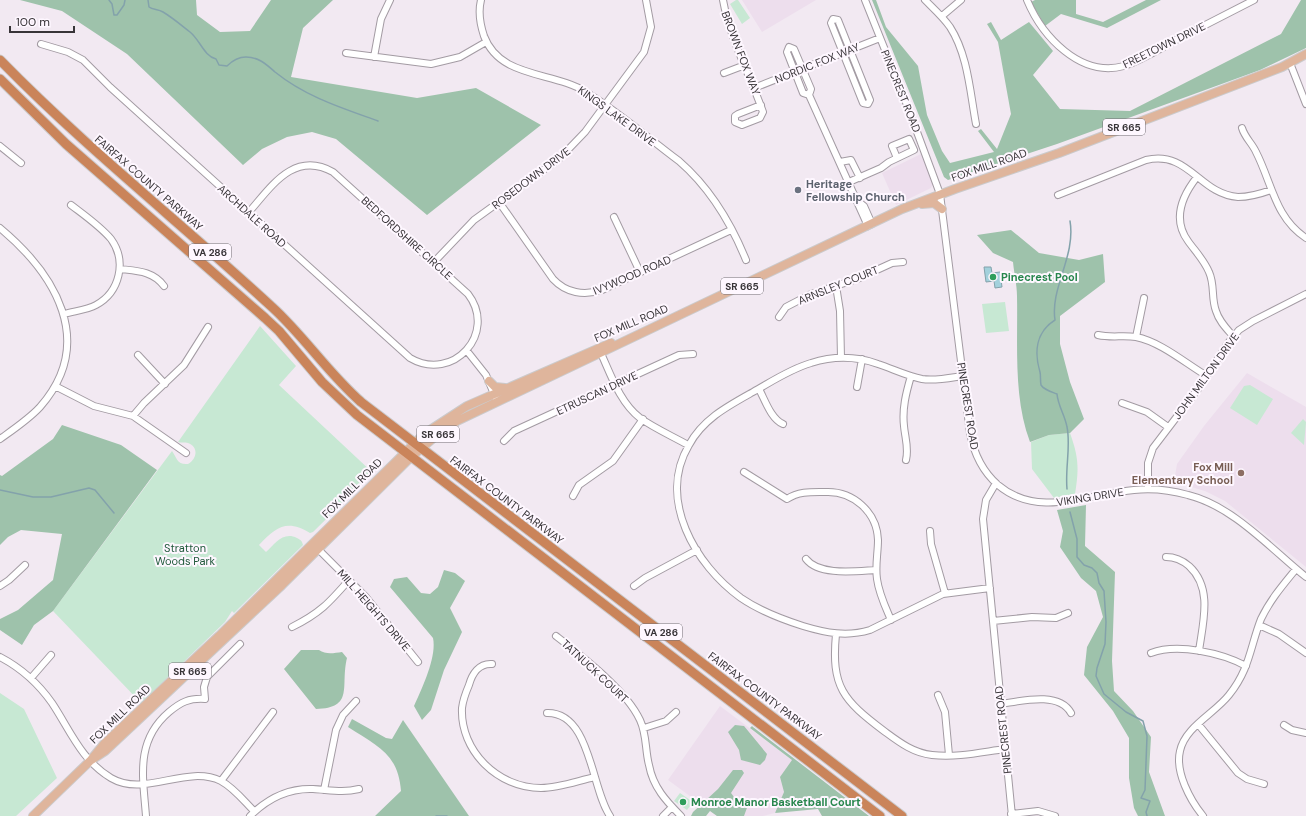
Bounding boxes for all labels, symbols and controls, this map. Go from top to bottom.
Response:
scale bar [10,8,74,34]
street label: BROWN FOX WAY [719,9,764,98]
text: 100 m [16,14,50,30]
street label: FREETOWN DRIVE [1120,19,1208,71]
street label: NORDIC FOX WAY [773,39,862,86]
street label: PINECREST ROAD [878,48,924,135]
street label: KINGS LAKE DRIVE [575,83,659,149]
road number: SR 665 [1103,119,1145,135]
street label: FAIRFAX COUNTY PARKWAY [92,132,206,234]
street label: ROSEDOWN DRIVE [489,144,573,212]
street label: FOX MILL ROAD [949,145,1029,185]
place label: Heritage Fellowship Church [806,177,905,204]
street label: ARCHDALE ROAD [215,181,290,251]
marker: Heritage Fellowship Church [793,185,803,195]
street label: BEDFORDSHIRE CIRCLE [358,193,456,283]
road number: VA 286 [189,244,231,260]
street label: IVYWOOD ROAD [591,252,674,298]
street label: ARNSLEY COURT [796,263,880,307]
place label: Pinecrest Pool [1001,270,1078,284]
marker: Pinecrest Pool [988,272,998,282]
road number: SR 665 [721,278,763,294]
street label: FOX MILL ROAD [592,301,671,345]
street label: JOHN MILTON DRIVE [1170,330,1242,422]
street label: PINECREST ROAD [954,361,982,451]
street label: ETRUSCAN DRIVE [554,368,640,418]
road number: SR 665 [417,426,459,442]
street label: FAIRFAX COUNTY PARKWAY [447,453,567,548]
street label: FOX MILL ROAD [319,455,385,521]
place label: Fox Mill Elementary School [1132,460,1233,487]
marker: Fox Mill Elementary School [1236,468,1246,478]
street label: VIKING DRIVE [1055,485,1125,509]
park label: Stratton Woods Park [155,541,216,568]
street label: MILL HEIGHTS DRIVE [335,566,413,654]
road number: VA 286 [640,624,682,640]
street label: TATNUCK COURT [559,636,631,706]
street label: FAIRFAX COUNTY PARKWAY [705,649,825,744]
road number: SR 665 [169,663,211,679]
street label: FOX MILL ROAD [87,681,154,747]
street label: PINECREST ROAD [991,685,1015,775]
place label: Monroe Manor Basketball Court [691,795,861,809]
marker: Monroe Manor Basketball Court [678,797,688,807]

